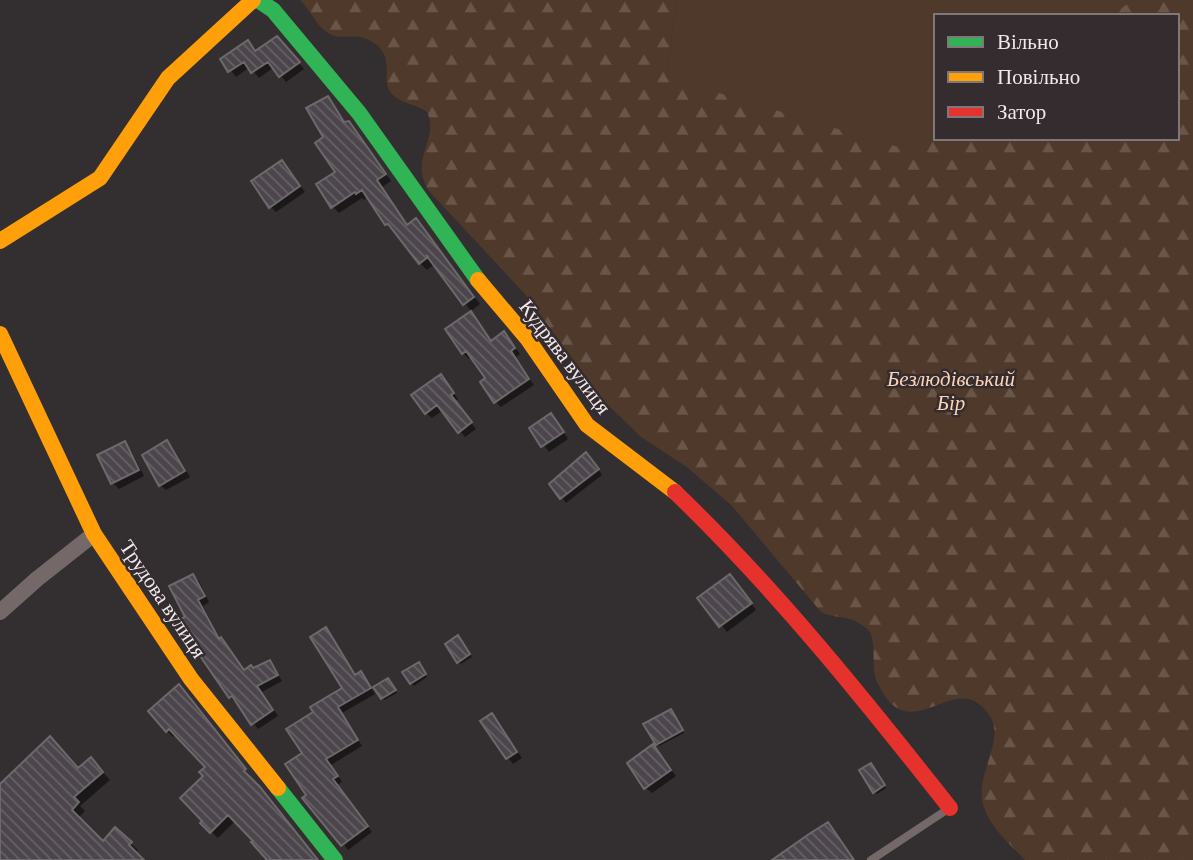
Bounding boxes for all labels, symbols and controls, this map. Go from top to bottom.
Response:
legend [934,14,1179,140]
text: Вільно [997,30,1059,54]
text: Повільно [997,65,1080,89]
text: Затор [997,100,1046,124]
street label: Кудрява вулиця [514,295,616,419]
park label: Безлюдівський Бір [886,367,1016,415]
street label: Трудова вулиця [115,536,211,663]

